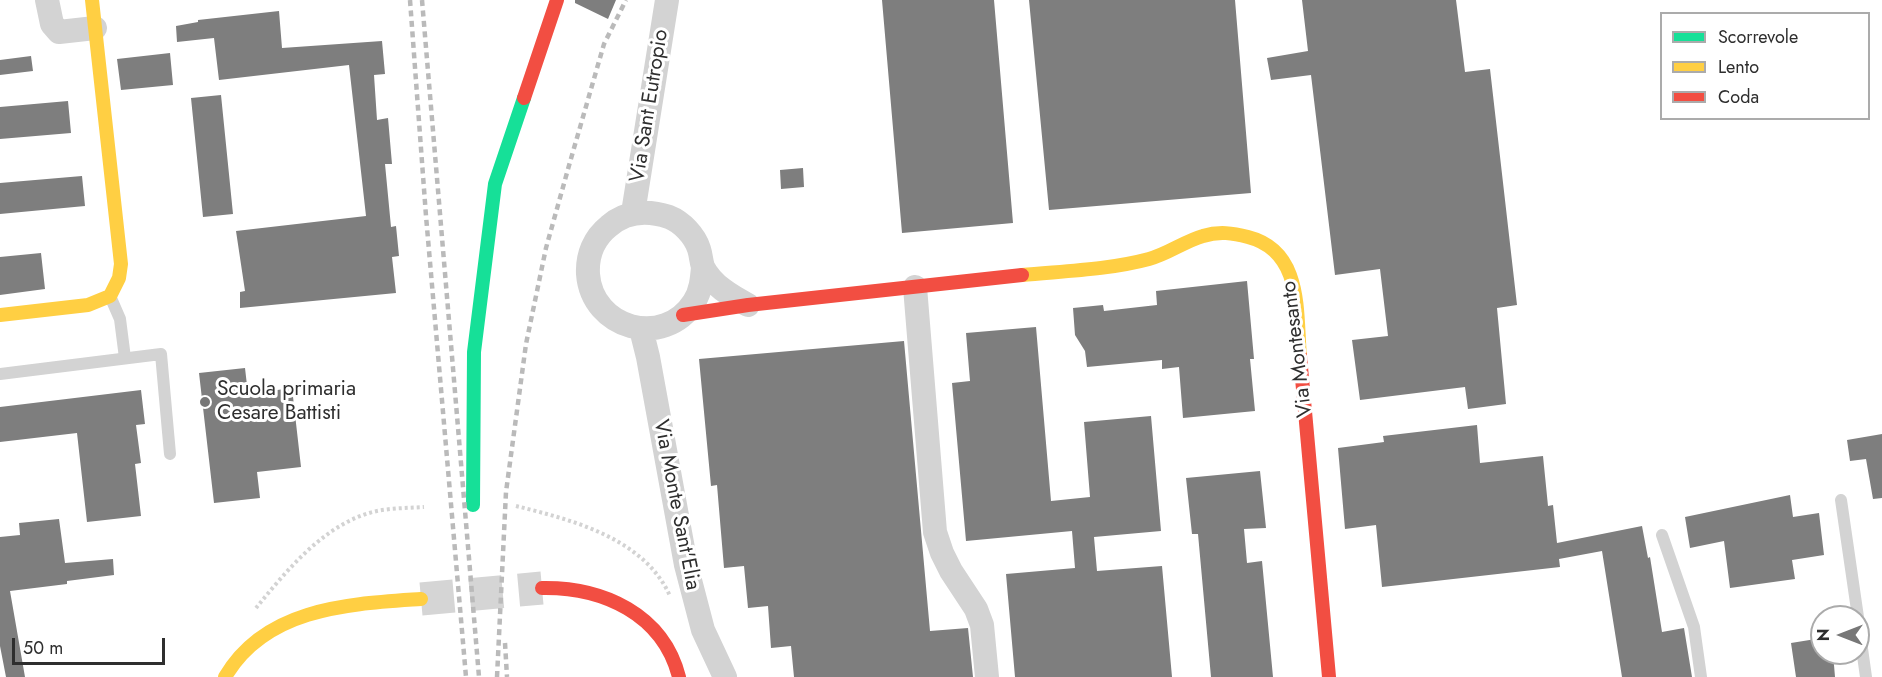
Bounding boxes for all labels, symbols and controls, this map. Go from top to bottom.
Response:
legend [1660,12,1870,120]
text: Scorrevole [1718,24,1798,50]
street label: Via Sant Eutropio [625,28,675,184]
text: Lento [1718,54,1759,80]
text: Coda [1718,84,1759,110]
street label: Via Montesanto [1277,279,1319,419]
place label: Scuola primaria Cesare Battisti [217,377,356,427]
marker: Scuola primaria Cesare Battisti [198,395,212,409]
street label: Via Monte Sant'Elia [647,418,705,592]
north arrow [1810,605,1870,665]
scale bar [15,626,168,664]
text: N [1812,629,1835,641]
text: 50 m [23,635,63,661]

